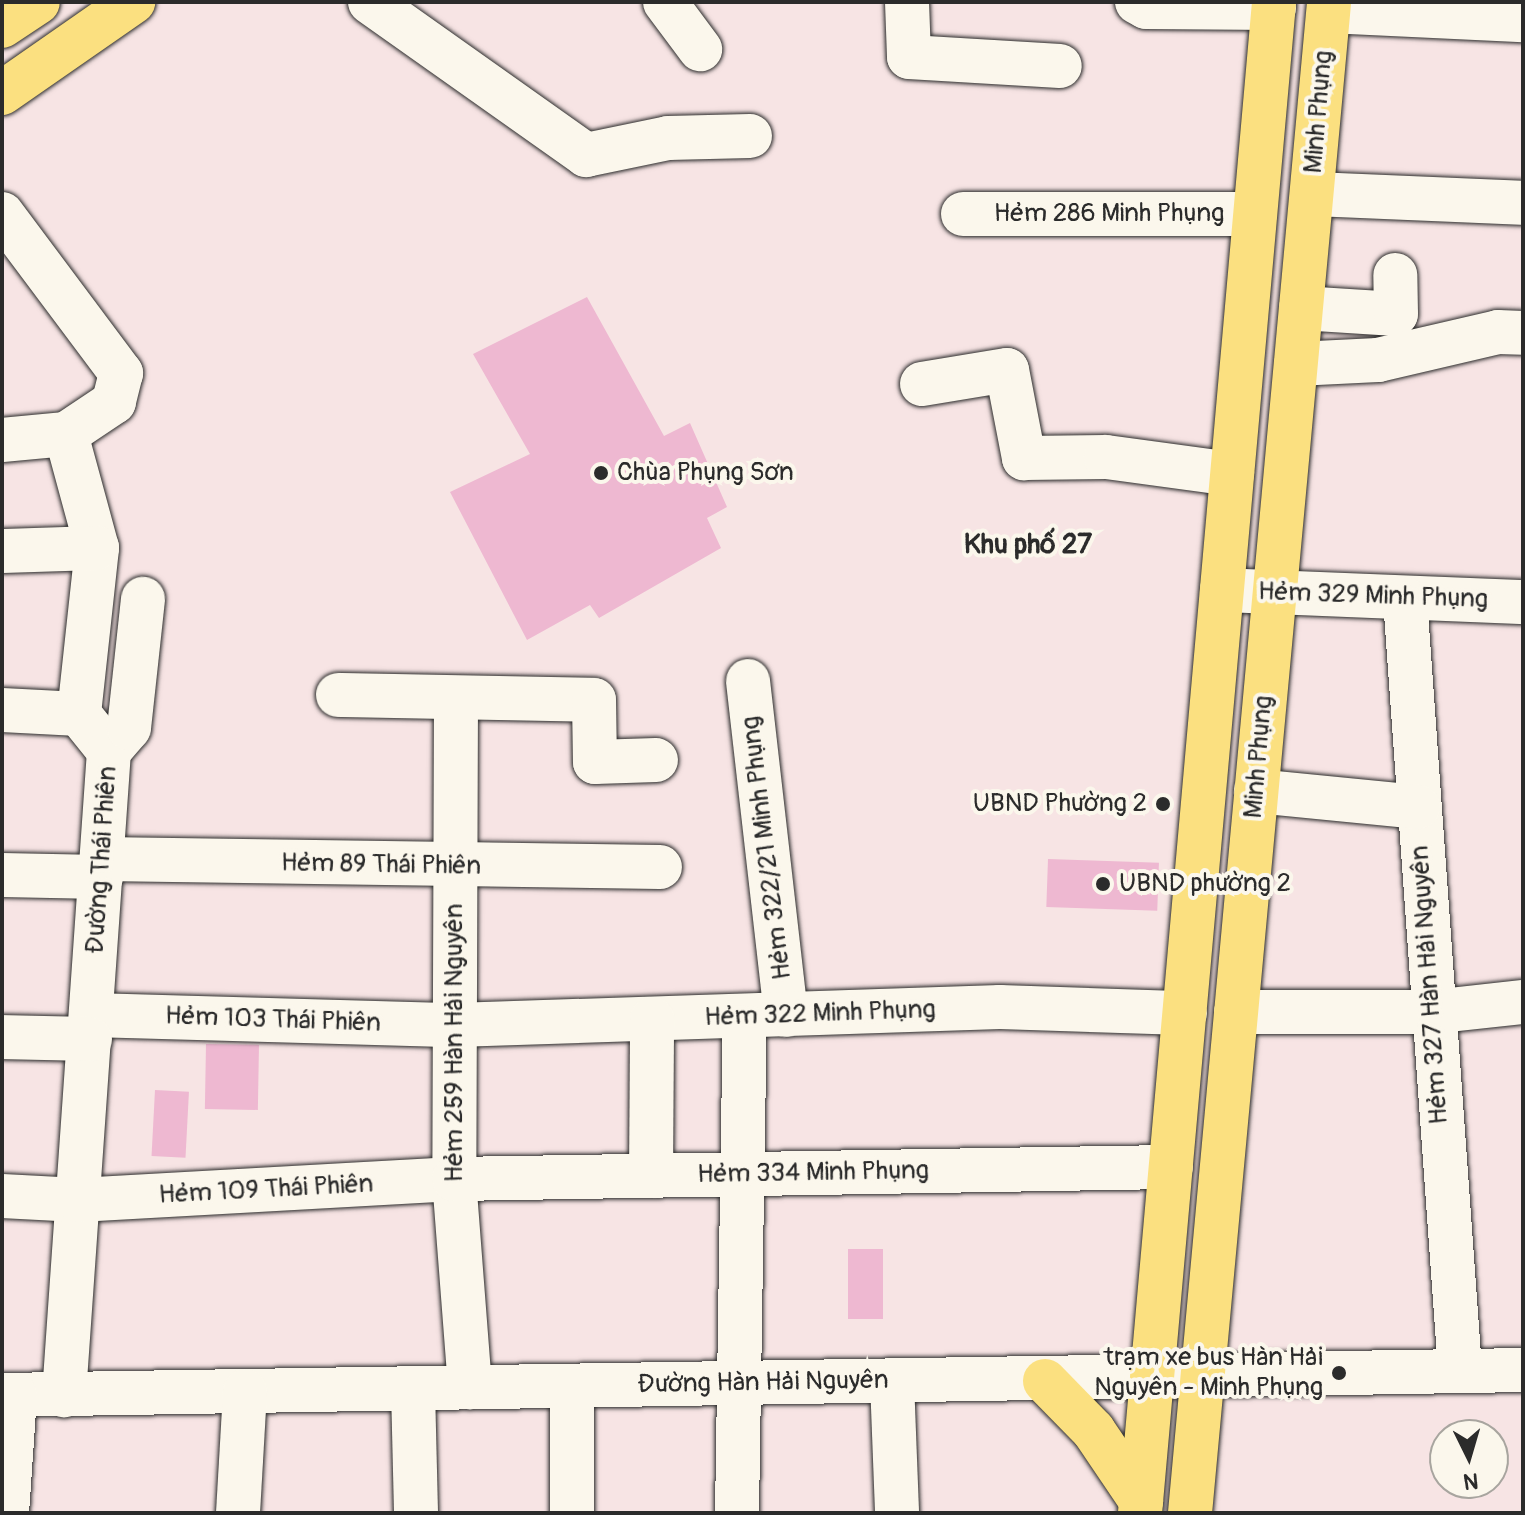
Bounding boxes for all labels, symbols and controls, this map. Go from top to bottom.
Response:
street label: Minh Phụng [1298,49,1340,175]
street label: Hẻm 286 Minh Phụng [994,198,1224,230]
place label: Chùa Phụng Sơn [617,457,794,489]
marker: Chùa Phụng Sơn [592,464,610,482]
district label: Khu phố 27 [964,528,1092,562]
street label: Hẻm 329 Minh Phụng [1257,576,1489,616]
street label: Minh Phụng [1238,694,1280,820]
street label: Hẻm 322/21 Minh Phụng [735,714,799,982]
street label: Đường Thái Phiên [80,765,124,955]
place label: UBND Phường 2 [973,788,1147,820]
marker: UBND Phường 2 [1154,795,1172,813]
street label: Hẻm 327 Hàn Hải Nguyên [1405,844,1455,1126]
street label: Hẻm 89 Thái Phiên [281,848,481,882]
place label: UBND phường 2 [1119,868,1291,900]
marker: UBND phường 2 [1094,875,1112,893]
street label: Hẻm 259 Hàn Hải Nguyên [439,904,471,1182]
street label: Hẻm 322 Minh Phụng [704,994,936,1034]
street label: Hẻm 103 Thái Phiên [164,1001,382,1039]
street label: Hẻm 334 Minh Phụng [697,1155,929,1191]
street label: Hẻm 109 Thái Phiên [158,1169,374,1211]
place label: trạm xe bus Hàn Hải Nguyên - Minh Phụng [1094,1342,1323,1404]
marker: trạm xe bus Hàn Hải Nguyên - Minh Phụng [1330,1364,1348,1382]
street label: Đường Hàn Hải Nguyên [637,1365,889,1401]
north arrow [1429,1419,1509,1499]
text: N [1462,1466,1480,1496]

